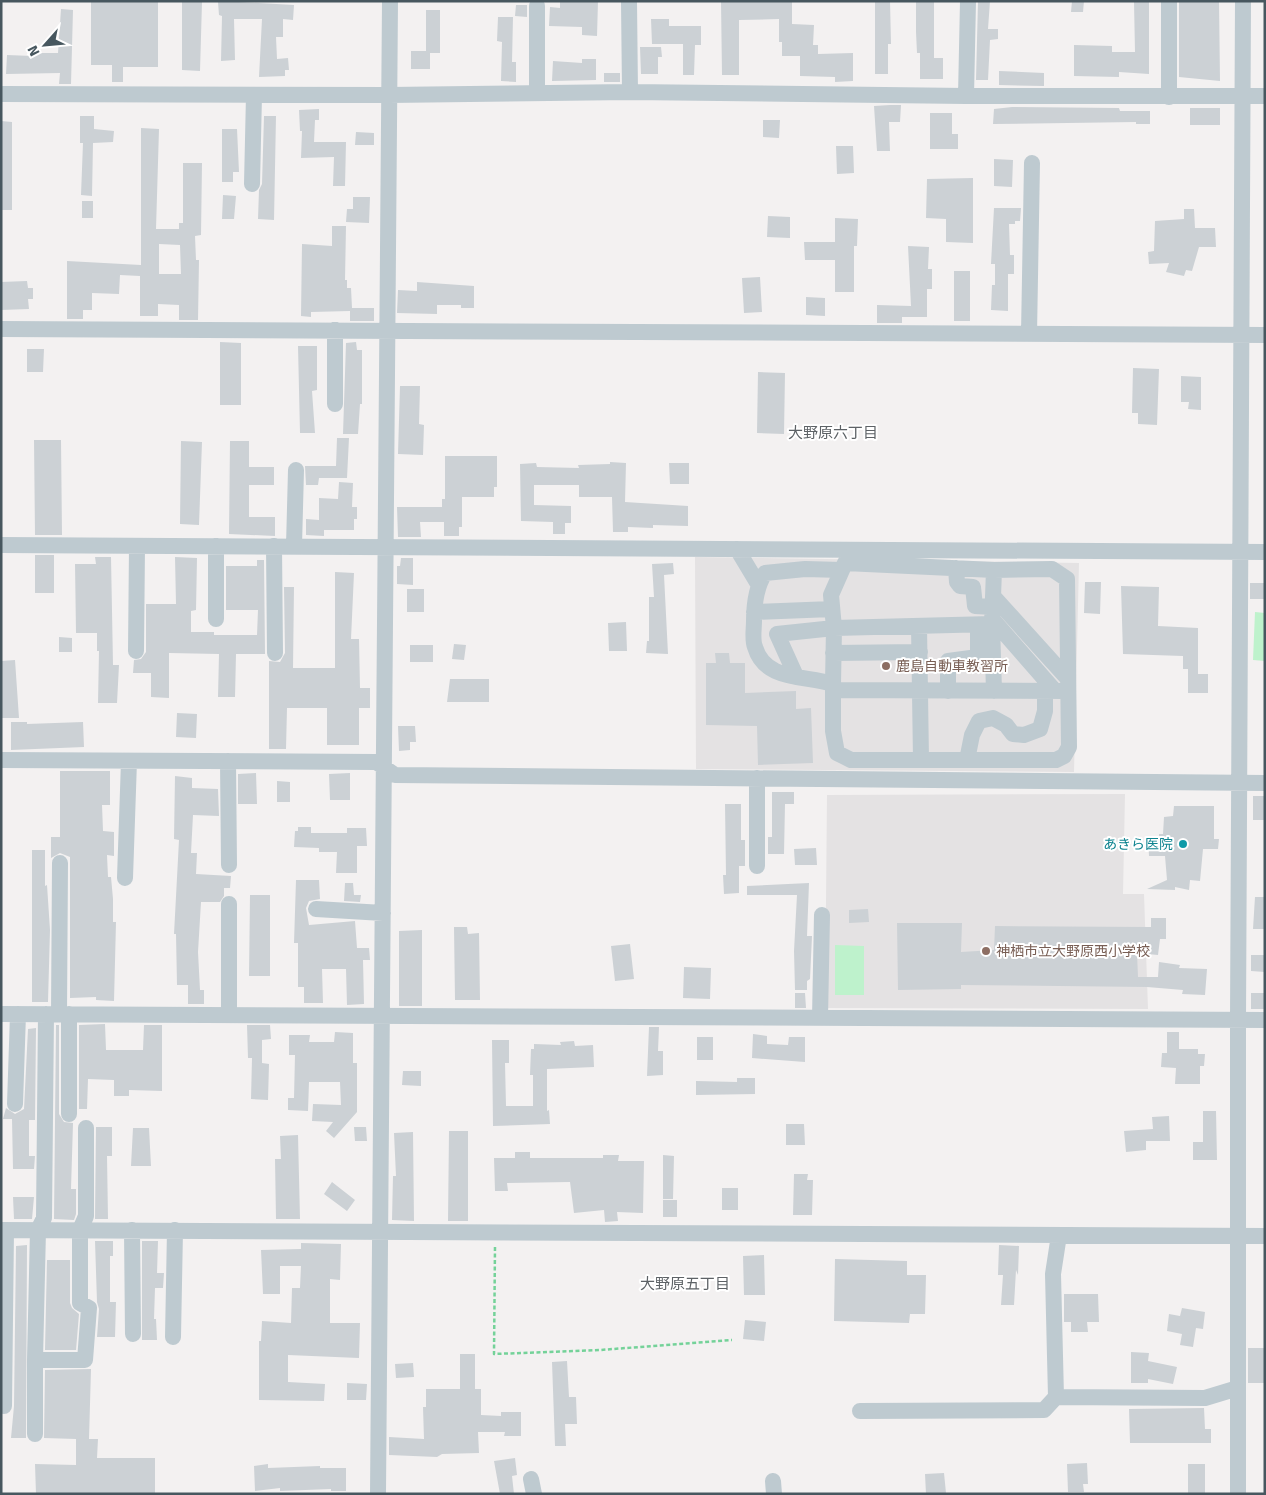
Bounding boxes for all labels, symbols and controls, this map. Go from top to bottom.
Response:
north arrow [20,20,70,70]
text: N [24,42,44,59]
district label: 大野原六丁目 [788,424,878,442]
place label: 鹿島自動車教習所 [896,658,1008,675]
marker: 鹿島自動車教習所 [880,660,892,672]
place label: あきら医院 [1103,836,1173,853]
marker: あきら医院 [1177,838,1189,850]
place label: 神栖市立大野原西小学校 [996,943,1150,960]
marker: 神栖市立大野原西小学校 [980,945,992,957]
district label: 大野原五丁目 [640,1275,730,1293]

